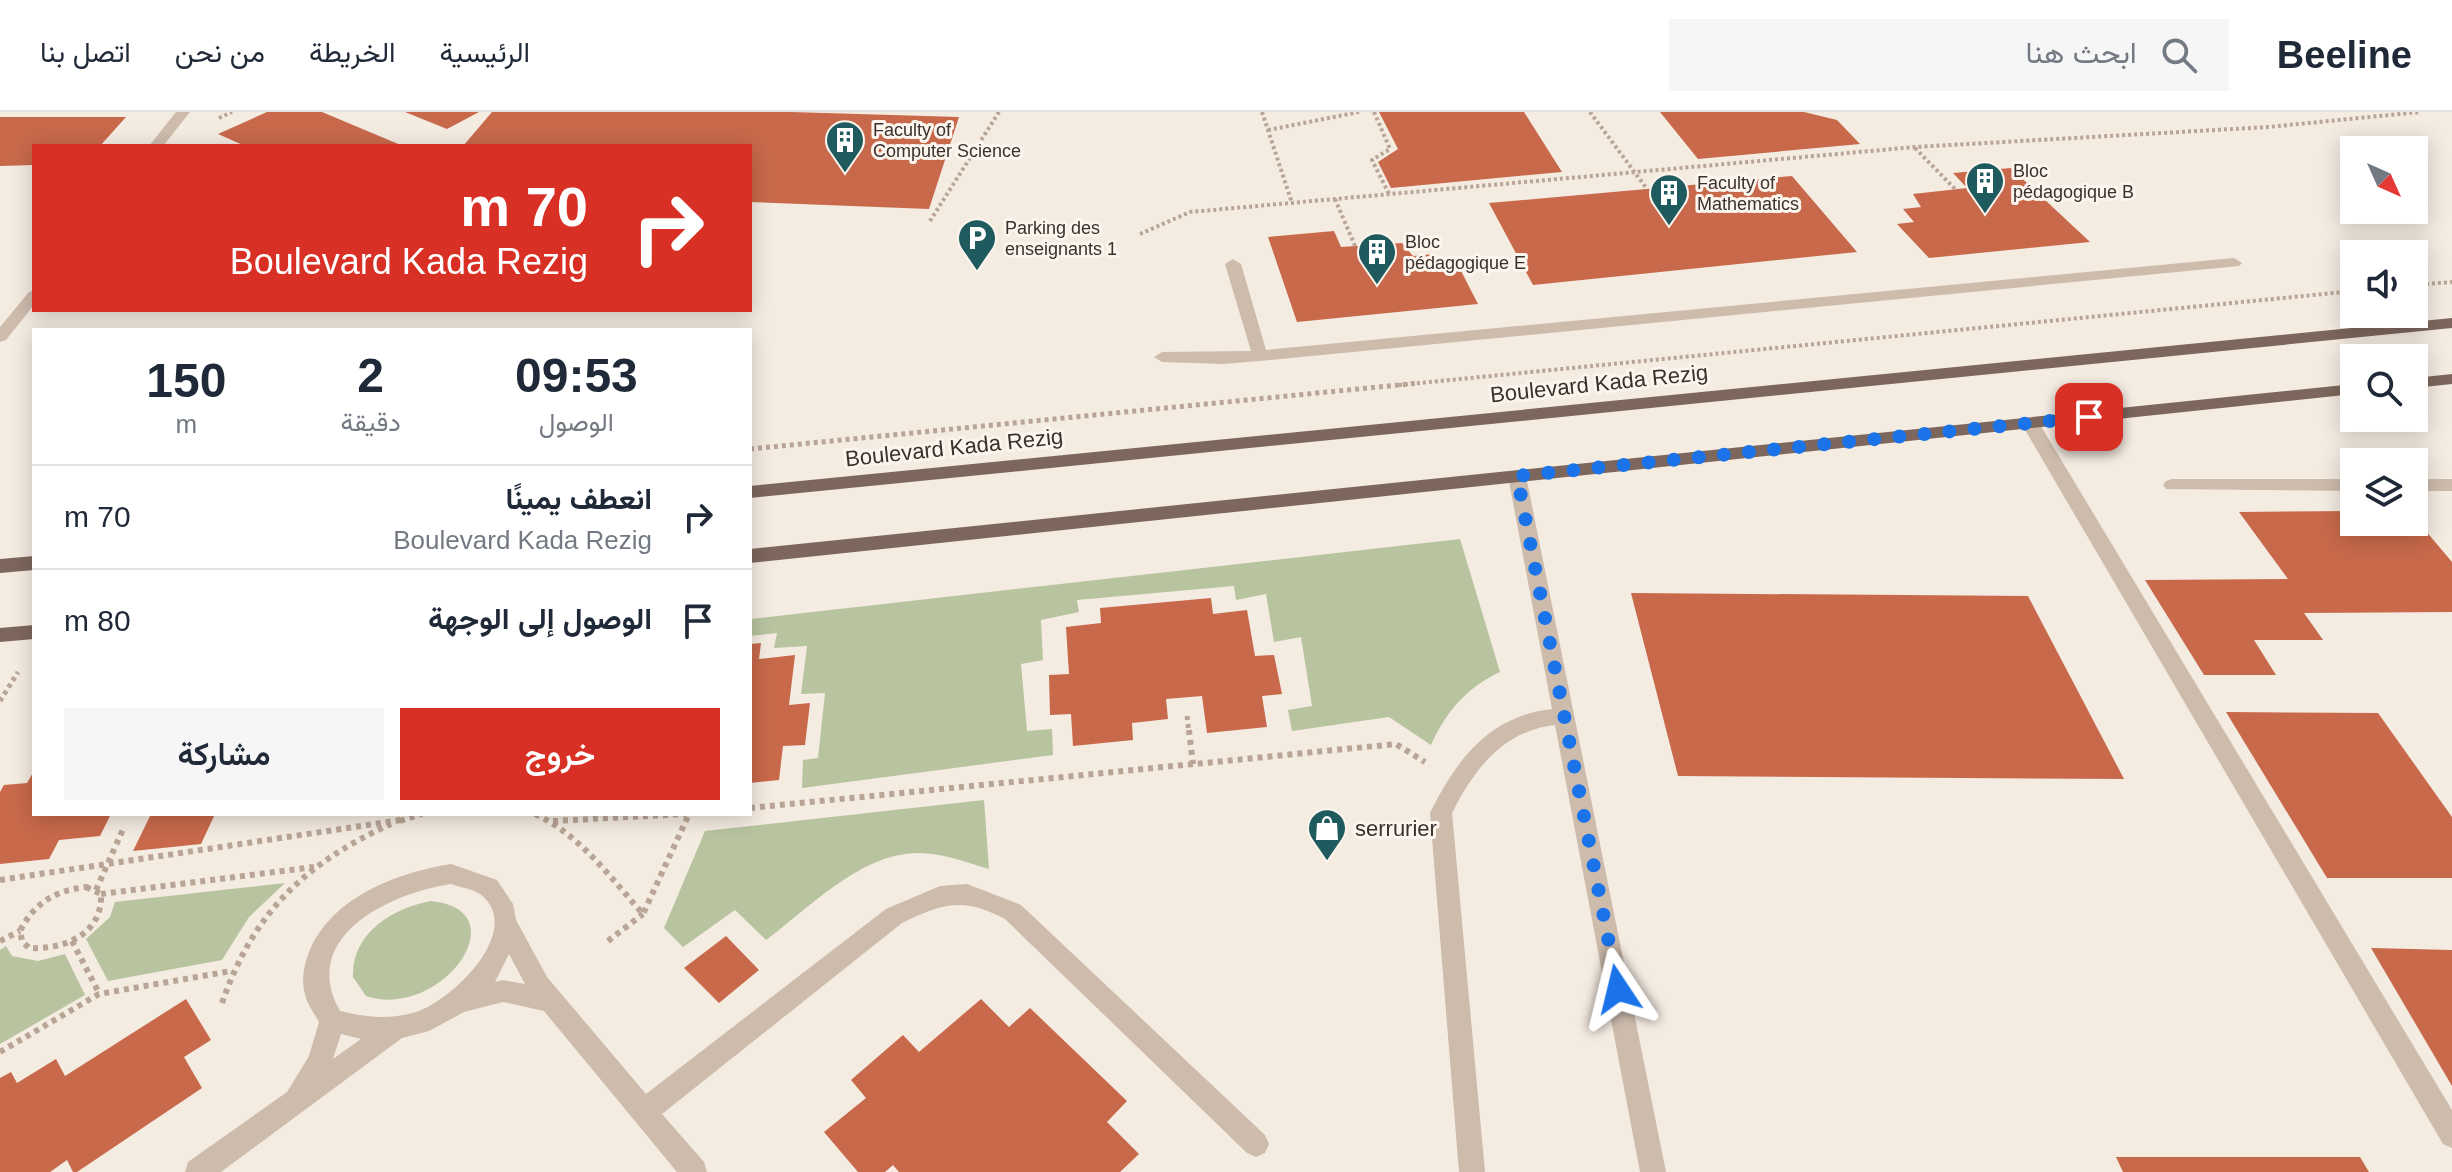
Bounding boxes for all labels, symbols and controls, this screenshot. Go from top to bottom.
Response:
search box [1669,19,2229,91]
icon: search [2157,33,2201,77]
text: Beeline [2277,34,2412,76]
text: ابحث هنا [2026,36,2137,69]
text: اتصل بنا [40,37,131,68]
text: من نحن [175,37,265,68]
text: الخريطة [309,37,396,68]
text: الرئيسية [440,37,530,68]
building icon: Faculty of Computer Science [824,119,866,174]
place label: Faculty of Computer Science [873,120,1021,161]
north arrow [2340,136,2428,224]
map controls [2340,136,2428,536]
building icon: Bloc pédagogique B [1964,160,2006,215]
place label: Bloc pédagogique B [2013,161,2134,202]
building icon: Faculty of Mathematics [1648,172,1690,227]
place label: Faculty of Mathematics [1697,173,1799,214]
text: 70 m [460,175,588,238]
icon: right [616,176,720,280]
parking icon: Parking des enseignants 1 [956,217,998,272]
place label: Parking des enseignants 1 [1005,218,1117,259]
building icon: Bloc pédagogique E [1356,231,1398,286]
place label: Bloc pédagogique E [1405,232,1526,273]
button: sound [2340,240,2428,328]
text: Boulevard Kada Rezig [230,241,588,282]
button: search [2340,344,2428,432]
text: 2 [357,349,384,402]
text: 09:53 [515,349,638,402]
text: 150 [146,354,226,407]
street label: Boulevard Kada Rezig [1489,360,1709,407]
pin [2055,383,2123,451]
icon: arrive [2067,395,2111,439]
text: دقيقة [341,407,401,437]
text: الوصول [539,407,614,437]
text: m [175,409,197,439]
street label: Boulevard Kada Rezig [844,424,1064,471]
button: layers [2340,448,2428,536]
text: انعطف يمينًا [505,482,652,515]
icon: right [676,495,720,539]
text: 70 m [64,500,131,533]
text: Boulevard Kada Rezig [393,525,652,555]
icon: arrive [676,599,720,643]
text: الوصول إلى الوجهة [428,602,652,635]
text: 80 m [64,604,131,637]
button: مشاركة [64,708,384,800]
button: خروج [400,708,720,800]
shop icon: serrurier [1306,807,1348,862]
place label: serrurier [1355,816,1437,841]
position arrow [1576,947,1660,1031]

